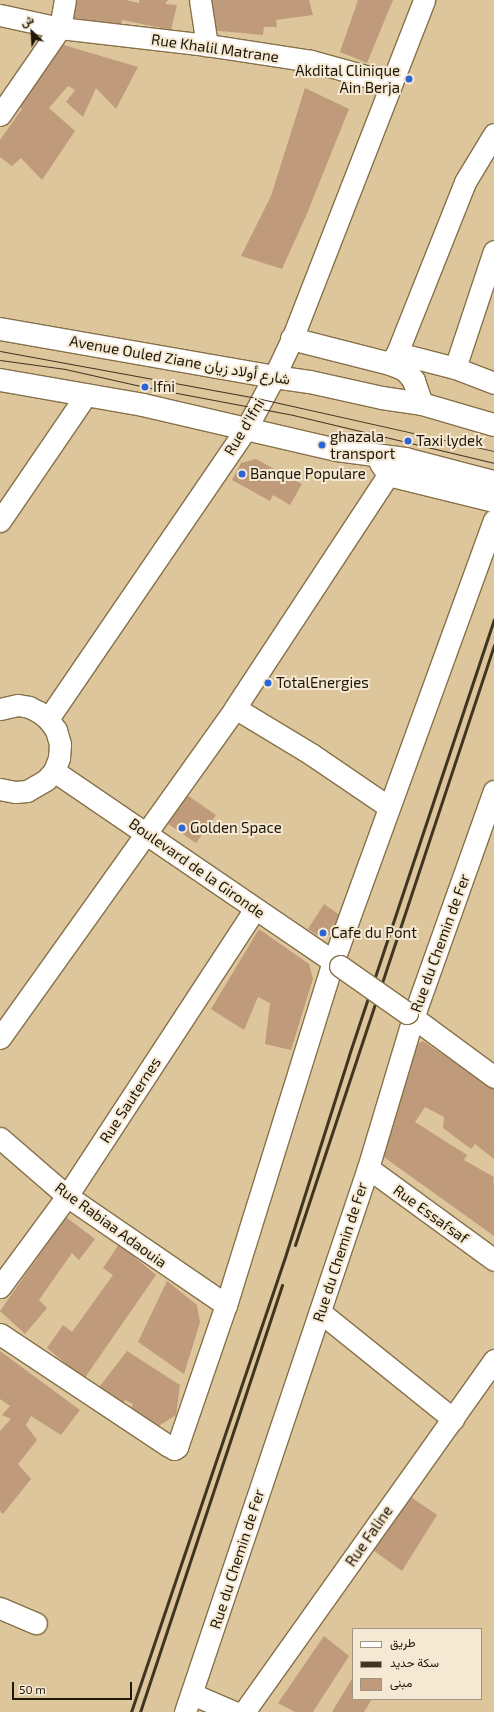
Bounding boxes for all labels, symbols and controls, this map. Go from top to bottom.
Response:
north arrow [12,12,52,52]
text: ش [18,12,35,29]
street label: Rue Khalil Matrane [150,30,280,66]
place label: Akdital Clinique Ain Berja [295,61,400,96]
marker: Akdital Clinique Ain Berja [403,73,415,85]
street label: Avenue Ouled Ziane شارع أولاد زيان [68,332,292,388]
place label: Ifni [153,378,175,396]
marker: Ifni [140,382,150,392]
street label: Rue d'Ifni [220,395,268,459]
place label: ghazala transport [330,427,395,462]
place label: Taxi lydek [416,432,483,450]
marker: Taxi lydek [403,436,413,446]
marker: ghazala transport [317,440,327,450]
place label: Banque Populare [250,465,366,483]
marker: Banque Populare [237,469,247,479]
place label: TotalEnergies [276,674,369,692]
marker: TotalEnergies [263,678,273,688]
street label: Boulevard de la Gironde [126,814,268,922]
place label: Golden Space [190,819,282,837]
marker: Golden Space [177,823,187,833]
street label: Rue du Chemin de Fer [407,871,473,1015]
place label: Cafe du Pont [331,924,417,942]
marker: Cafe du Pont [318,928,328,938]
street label: Rue Sauternes [96,1054,164,1146]
street label: Rue Rabiaa Adaouia [52,1178,170,1272]
street label: Rue du Chemin de Fer [309,1180,371,1324]
street label: Rue Essafsaf [390,1181,472,1247]
street label: Rue du Chemin de Fer [206,1487,268,1631]
street label: Rue Faline [342,1502,396,1570]
legend [352,1628,482,1700]
text: طريق [390,1635,415,1649]
text: سكة حديد [390,1655,439,1669]
scale bar [14,1674,134,1700]
text: مبنى [390,1675,412,1689]
text: 50 m [19,1682,46,1696]

